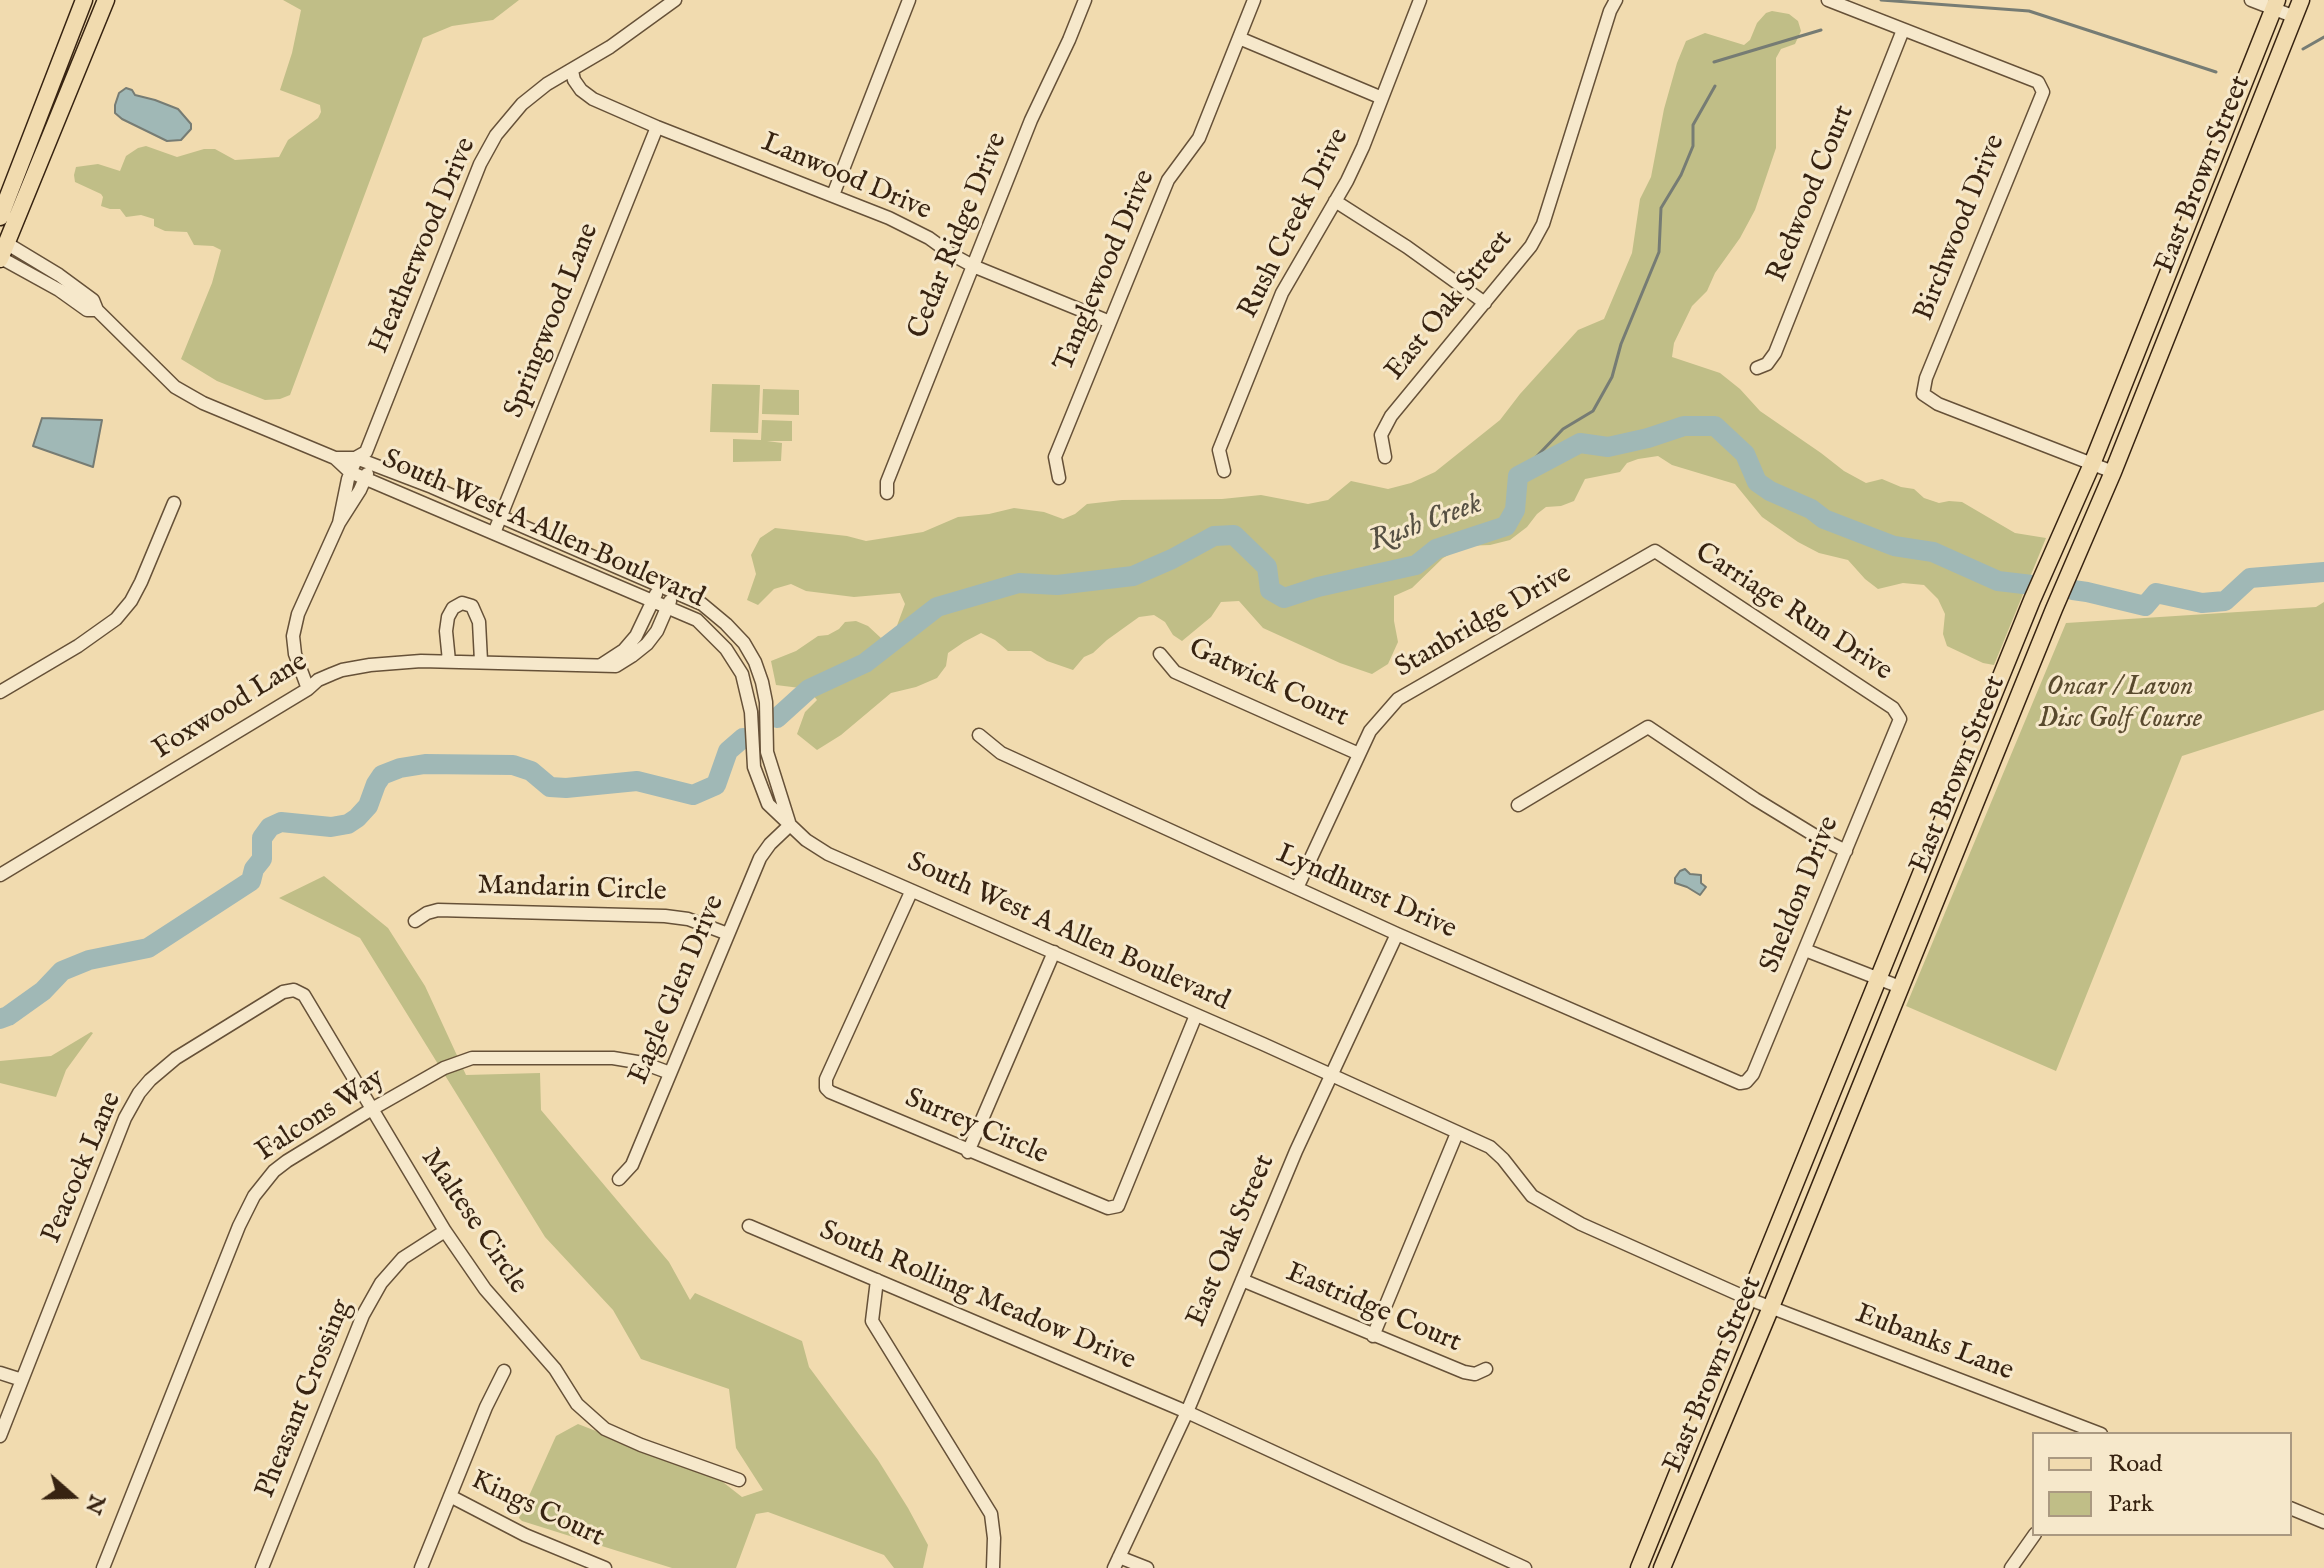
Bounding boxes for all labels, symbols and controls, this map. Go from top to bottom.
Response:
street label: East Brown Street [2149,72,2259,278]
street label: Redwood Court [1761,101,1863,287]
street label: Rush Creek Drive [1233,123,1357,325]
street label: Lanwood Drive [756,127,936,229]
street label: Cedar Ridge Drive [902,128,1016,344]
street label: Birchwood Drive [1908,130,2014,326]
street label: Heatherwood Drive [363,133,485,359]
street label: Tanglewood Drive [1048,165,1164,377]
street label: Springwood Lane [499,219,607,423]
street label: East Oak Street [1379,224,1521,388]
street label: South West A Allen Boulevard [377,444,709,616]
water label: Rush Creek [1365,487,1487,561]
street label: Carriage Run Drive [1688,537,1898,689]
street label: Stanbridge Drive [1390,558,1578,686]
street label: Gatwick Court [1183,632,1353,736]
street label: Foxwood Lane [148,646,314,768]
park label: Oncar / Lavon Disc Golf Course [2038,671,2202,737]
street label: East Brown Street [1904,672,2014,878]
street label: Sheldon Drive [1754,812,1848,978]
street label: Lyndhurst Drive [1271,838,1461,948]
street label: South West A Allen Boulevard [902,847,1234,1019]
street label: Mandarin Circle [477,870,667,910]
street label: Eagle Glen Drive [623,890,733,1090]
street label: Falcons Way [251,1062,391,1170]
street label: Surrey Circle [899,1083,1053,1173]
street label: Peacock Lane [36,1087,130,1249]
street label: Maltese Circle [412,1143,534,1301]
street label: East Oak Street [1181,1150,1283,1332]
street label: South Rolling Meadow Drive [814,1215,1140,1379]
street label: Eastridge Court [1280,1257,1466,1361]
street label: East Brown Street [1658,1272,1770,1478]
street label: Pheasant Crossing [250,1295,360,1503]
street label: Eubanks Lane [1850,1298,2018,1390]
legend [2032,1432,2292,1536]
text: Road [2108,1449,2162,1480]
north arrow [32,1456,112,1536]
street label: Kings Court [465,1465,609,1555]
text: Park [2108,1489,2154,1520]
text: N [78,1490,111,1518]

